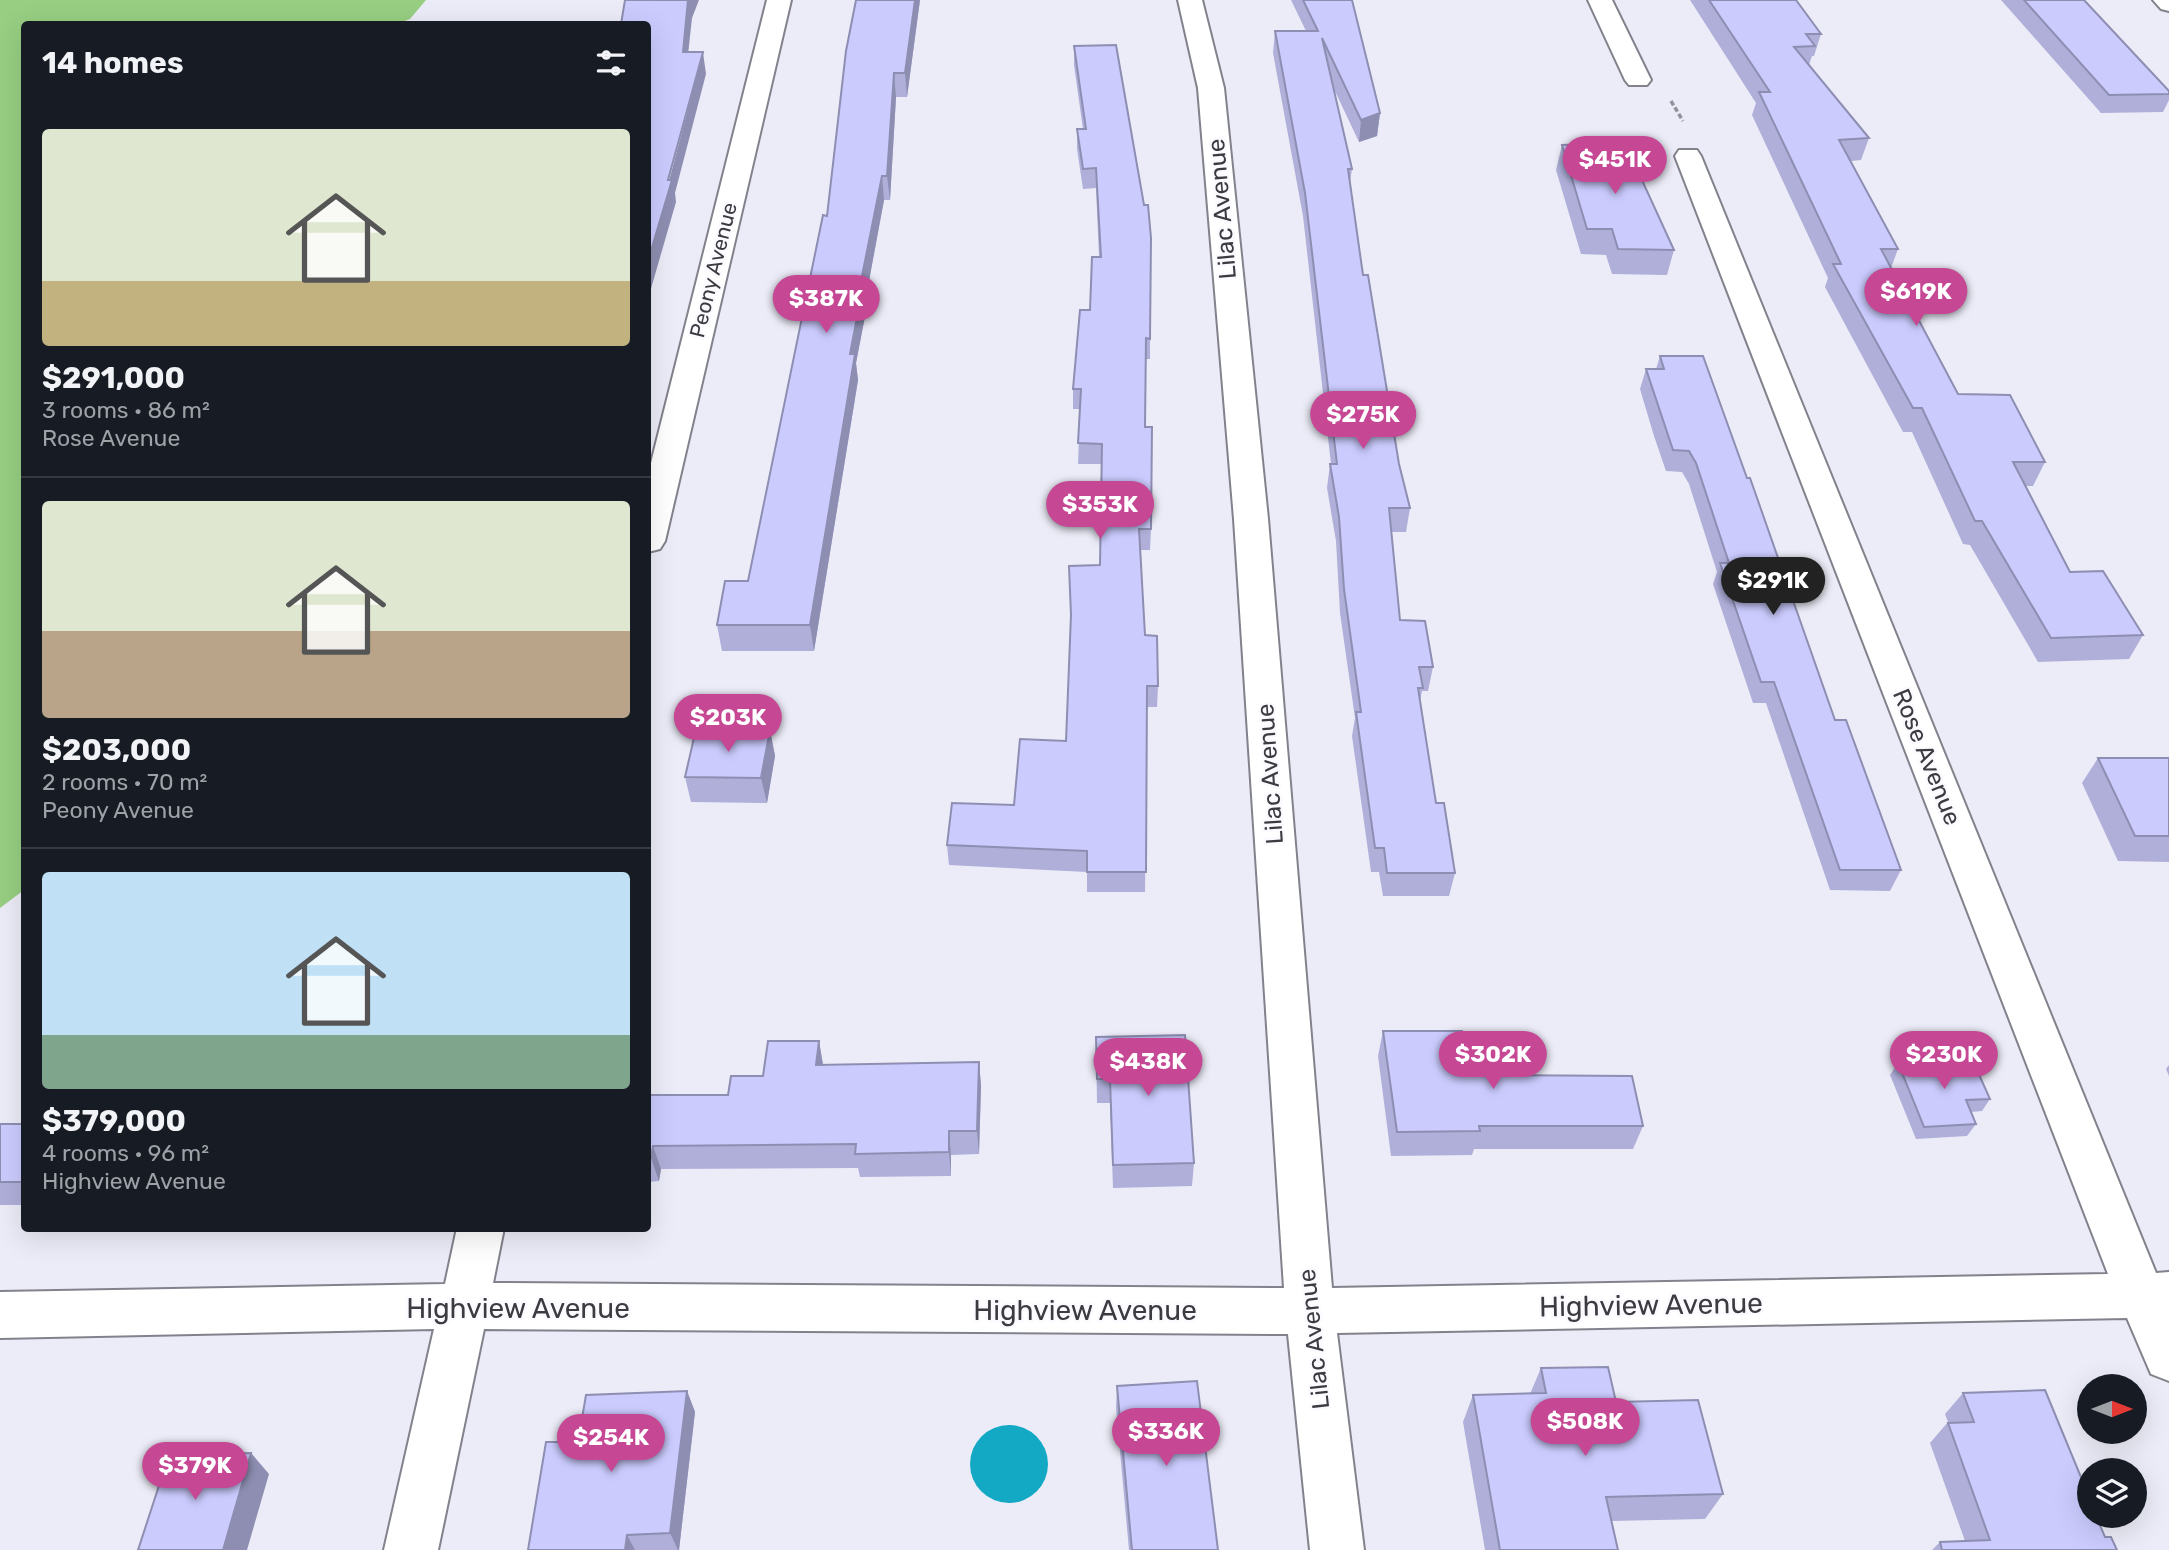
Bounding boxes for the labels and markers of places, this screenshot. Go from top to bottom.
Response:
pin: $451K [1566,136,1664,196]
pin: $619K [1867,268,1965,328]
pin: $387K [777,276,875,335]
pin: $275K [1314,392,1412,451]
pin: $353K [1051,482,1149,541]
pin: $291K [1724,558,1822,617]
pin: $203K [679,694,777,754]
pin: $302K [1444,1032,1542,1091]
pin: $230K [1895,1032,1993,1091]
pin: $438K [1099,1038,1197,1098]
pin: $508K [1536,1398,1634,1458]
pin: $336K [1117,1408,1215,1468]
pin: $254K [562,1414,660,1474]
pin: $379K [146,1442,244,1502]

